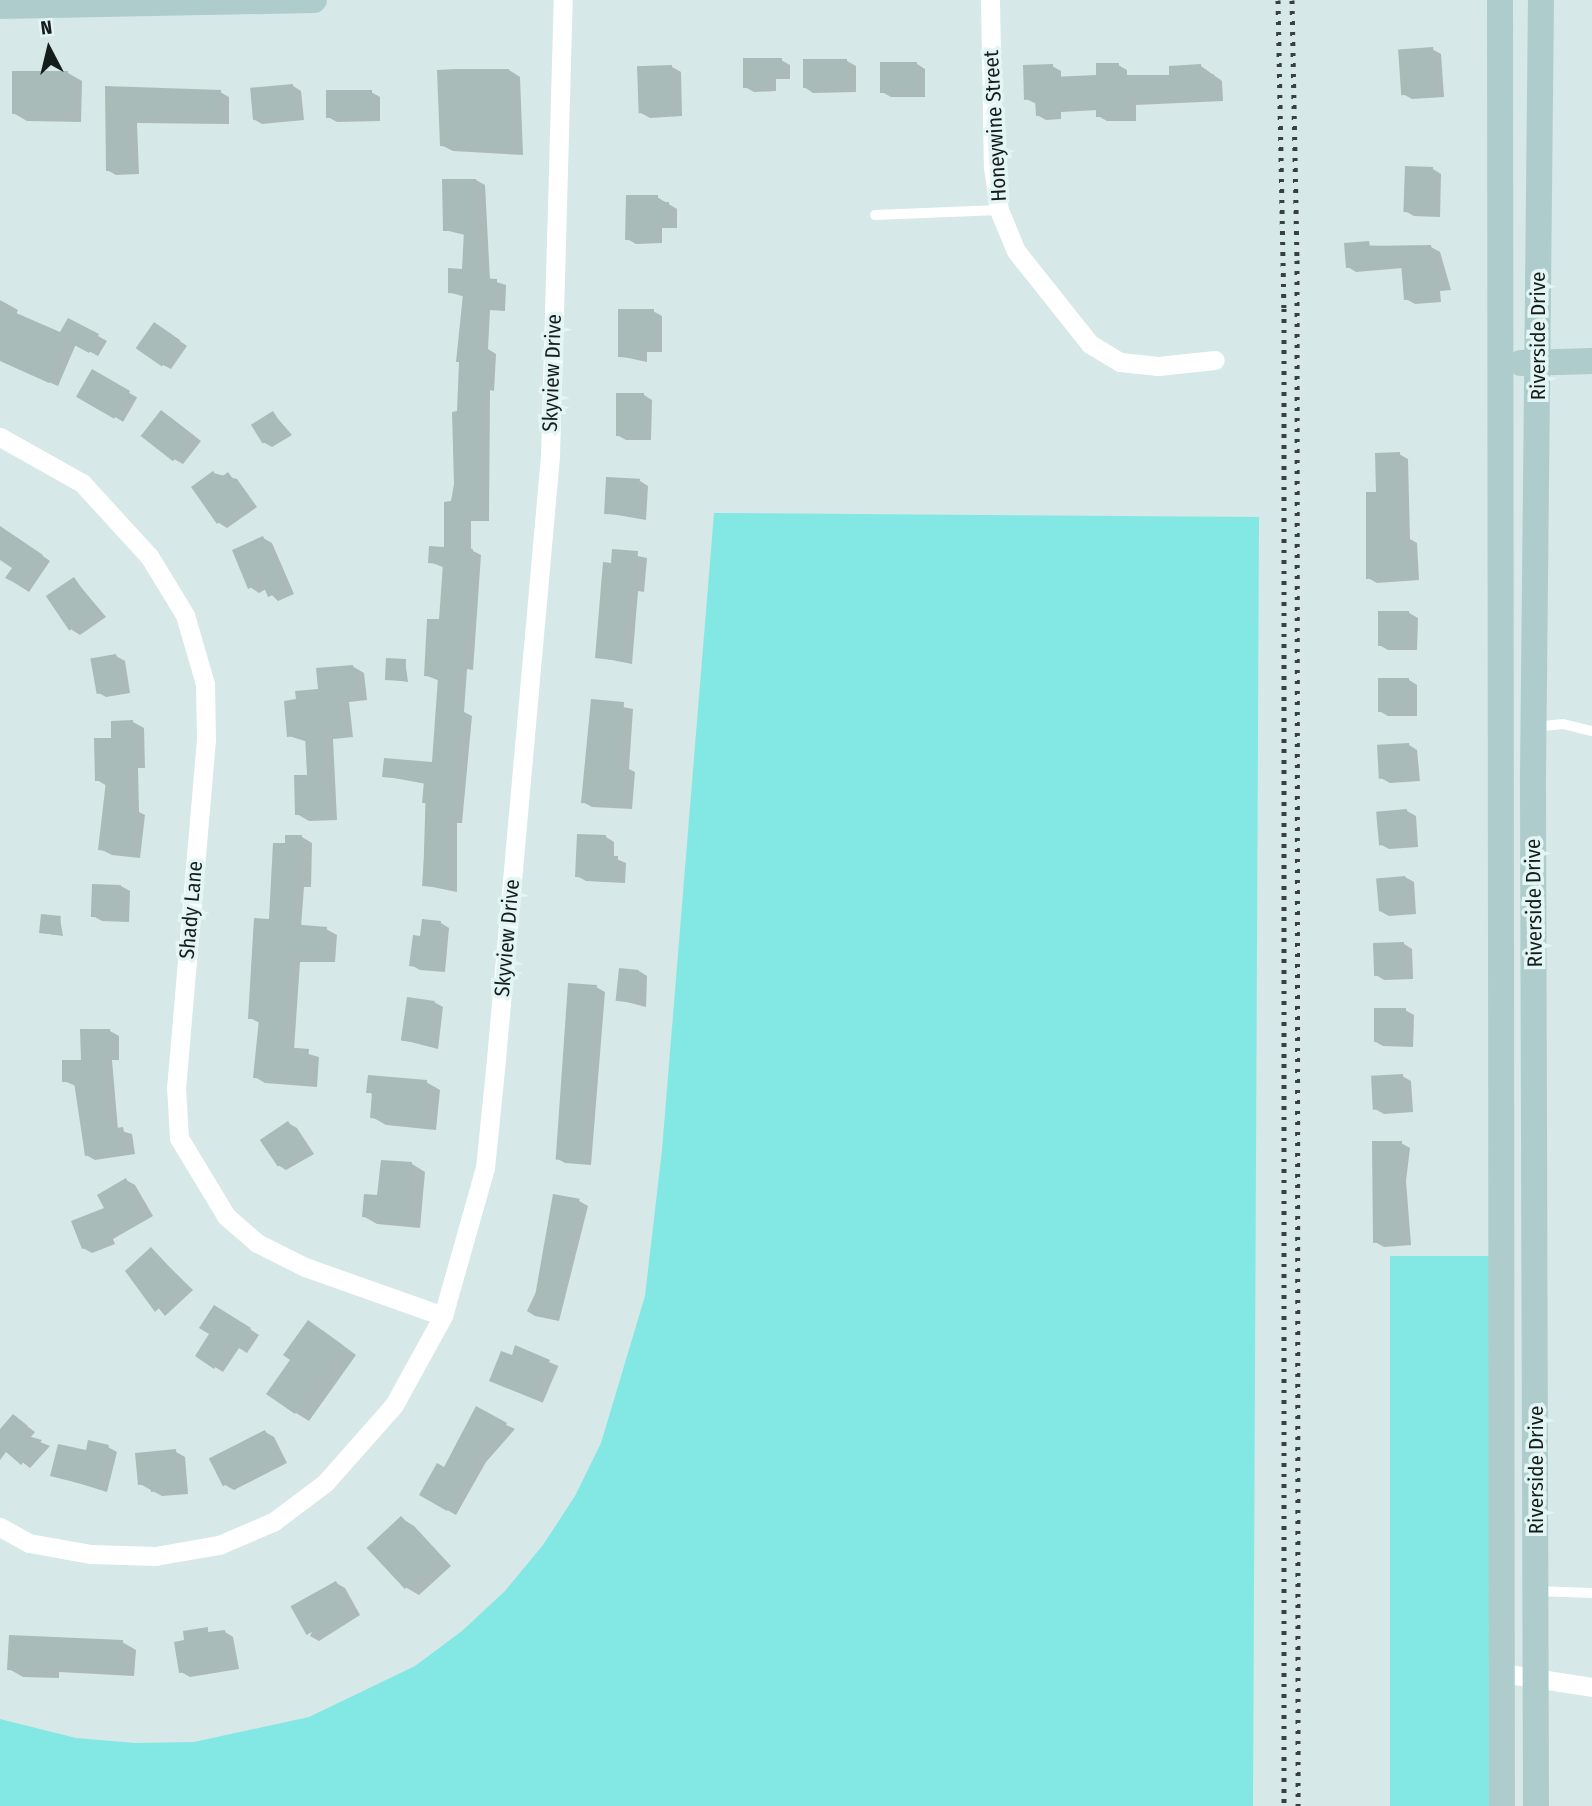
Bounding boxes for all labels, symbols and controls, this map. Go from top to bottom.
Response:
north arrow [14,14,84,84]
text: N [39,16,53,40]
street label: Honeywine Street [978,50,1012,202]
street label: Riverside Drive [1525,272,1551,400]
street label: Skyview Drive [537,314,567,432]
street label: Riverside Drive [1520,838,1548,968]
street label: Shady Lane [174,860,208,960]
street label: Skyview Drive [489,878,525,998]
street label: Riverside Drive [1523,1406,1549,1534]

